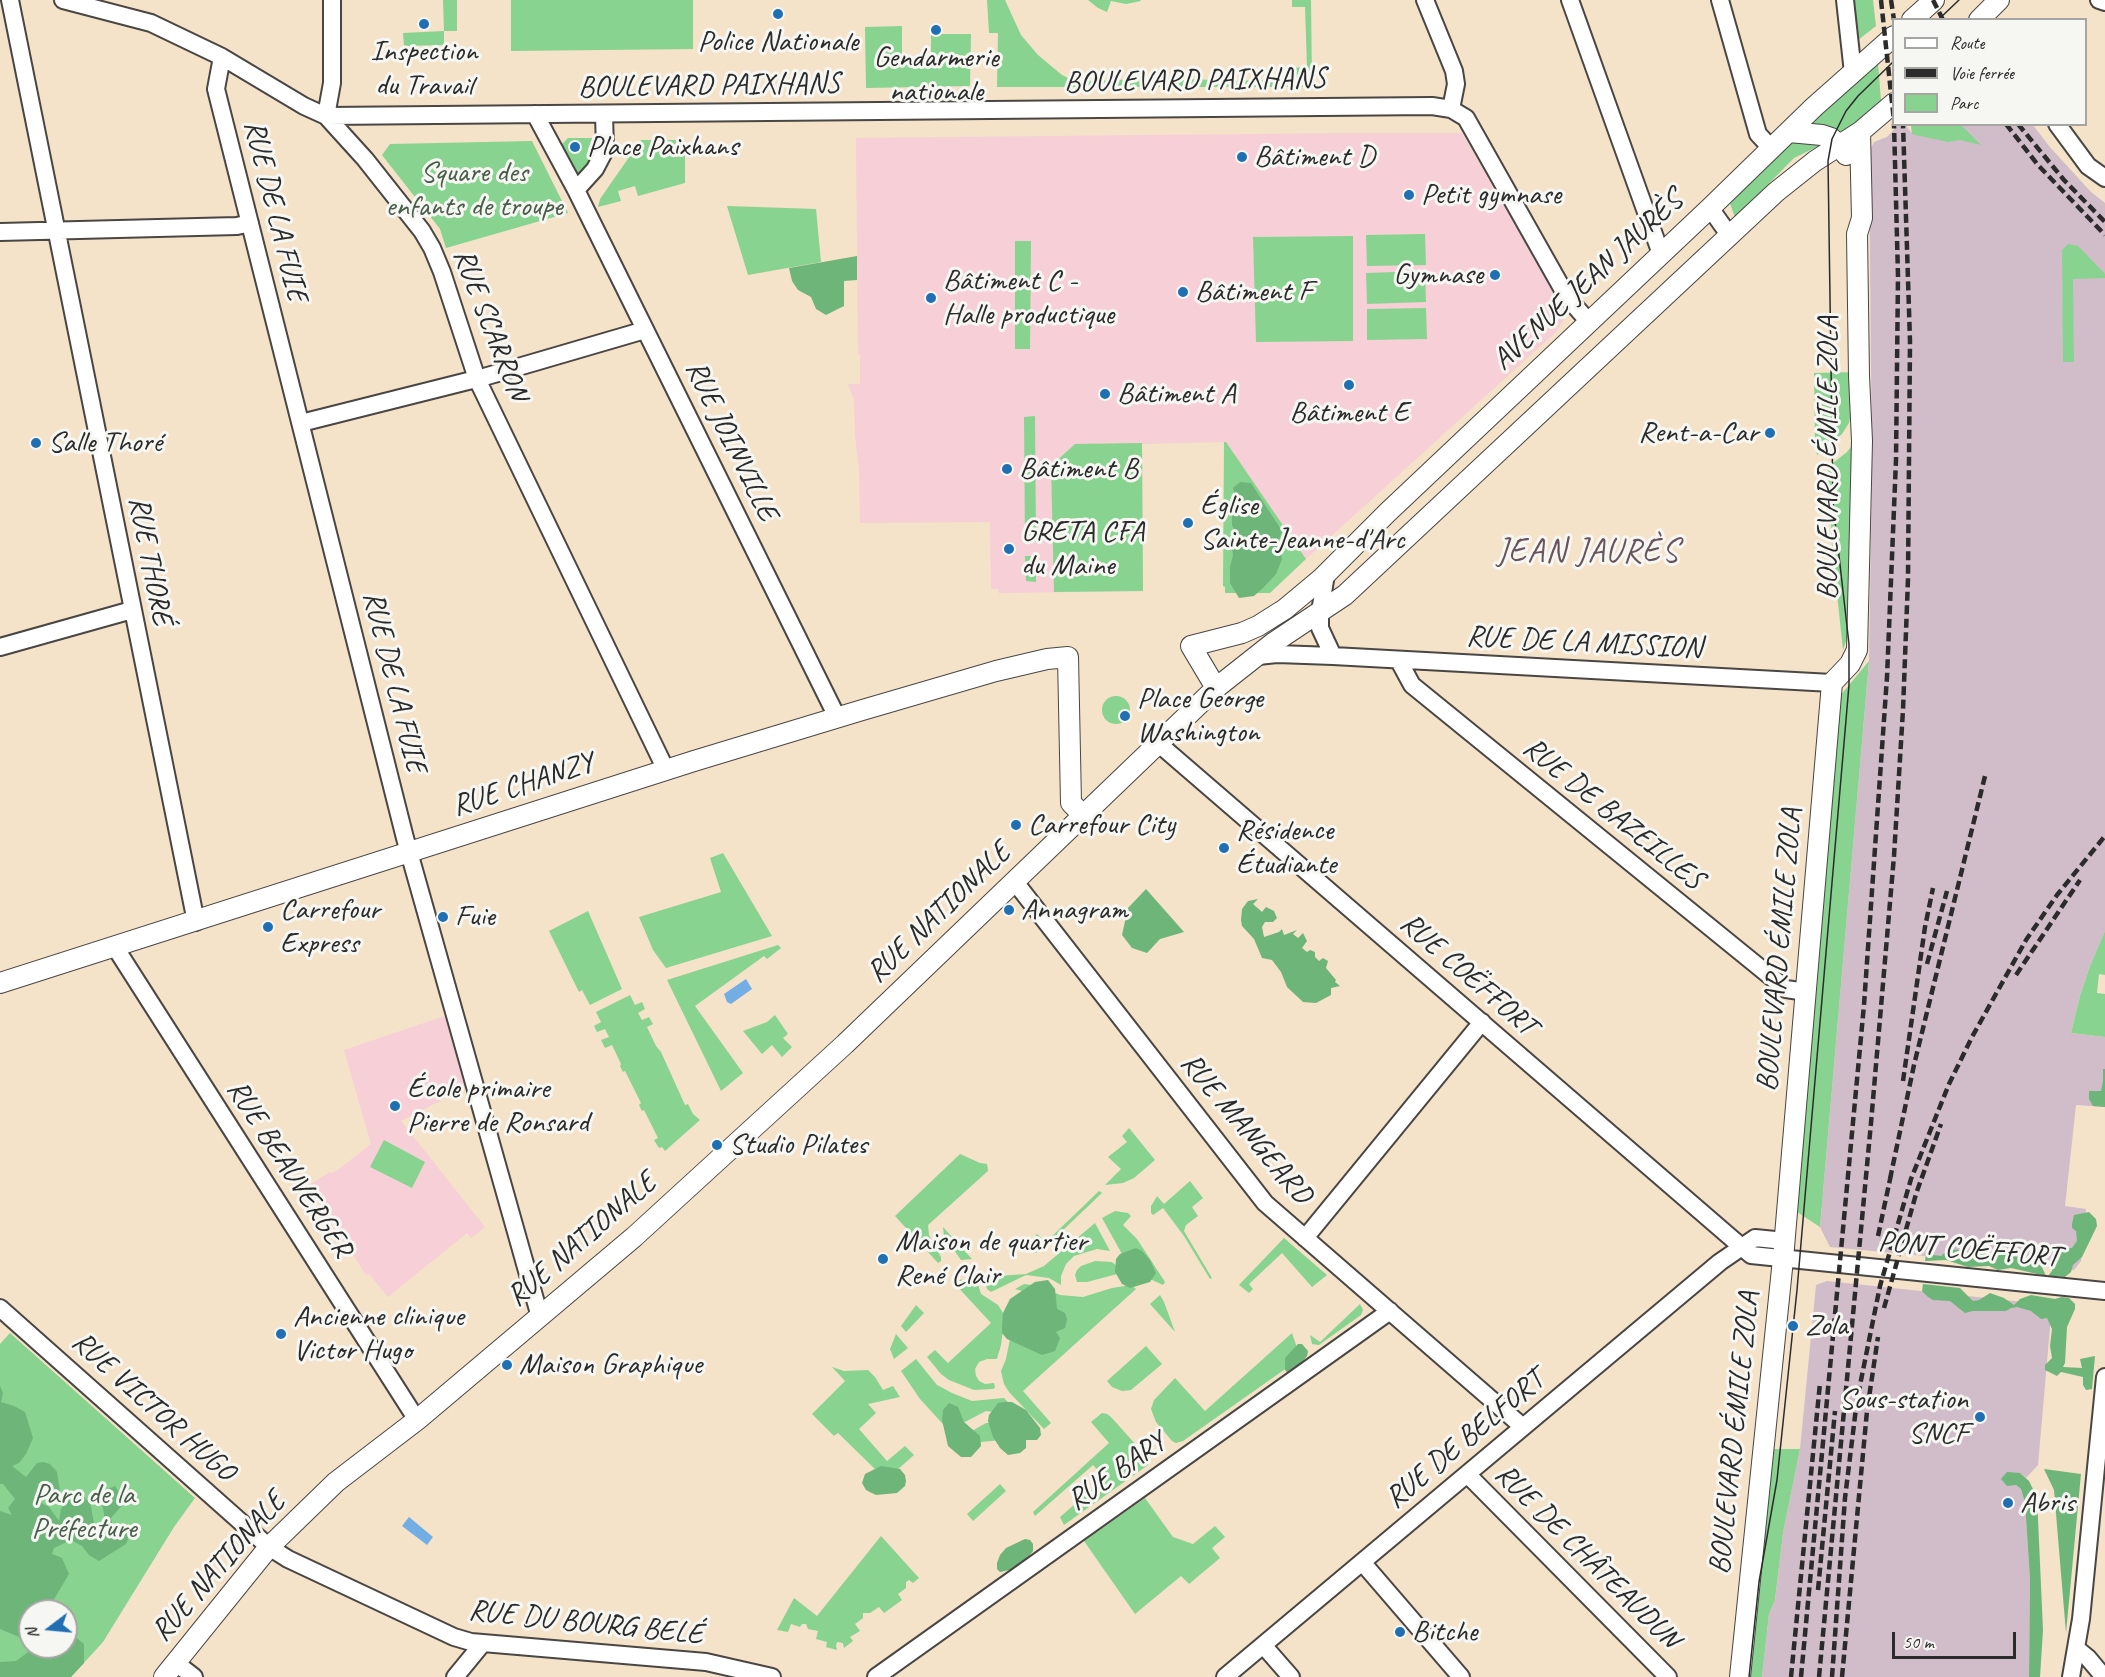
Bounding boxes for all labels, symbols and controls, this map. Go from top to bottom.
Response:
marker: Police Nationale [771,7,785,21]
marker: Inspection du Travail [417,17,431,31]
legend [1892,18,2087,126]
marker: Gendarmerie nationale [929,23,943,37]
place label: Police Nationale [698,24,858,60]
text: Route [1950,32,1984,54]
place label: Inspection du Travail [371,34,477,104]
place label: Gendarmerie nationale [873,40,999,110]
street label: BOULEVARD PAIXHANS [1064,61,1326,101]
text: Voie ferrée [1950,62,2014,84]
street label: BOULEVARD PAIXHANS [578,66,840,106]
text: Parc [1950,92,1978,114]
street label: RUE DE LA FUIE [235,117,315,305]
place label: Place Paixhans [587,129,738,165]
place label: Bâtiment D [1254,139,1375,175]
marker: Place Paixhans [568,140,582,154]
marker: Bâtiment D [1235,150,1249,164]
park label: Square des enfants de troupe [385,155,563,225]
place label: Petit gymnase [1421,177,1561,213]
street label: AVENUE JEAN JAURÈS [1485,184,1691,378]
marker: Petit gymnase [1402,188,1416,202]
street label: RUE SCARRON [445,244,535,406]
place label: Gymnase [1393,257,1483,293]
place label: Bâtiment C - Halle productique [943,263,1114,334]
marker: Gymnase [1488,268,1502,282]
place label: Bâtiment F [1195,274,1312,310]
marker: Bâtiment F [1176,285,1190,299]
marker: Bâtiment C - Halle productique [924,291,938,305]
street label: BOULEVARD ÉMILE ZOLA [1810,316,1846,600]
street label: RUE JOINVILLE [677,355,785,527]
place label: Bâtiment A [1117,376,1235,412]
marker: Bâtiment E [1342,378,1356,392]
marker: Bâtiment A [1098,387,1112,401]
place label: Bâtiment E [1289,395,1409,431]
place label: Rent-a-Car [1638,415,1758,451]
place label: Salle Thoré [48,425,162,461]
marker: Rent-a-Car [1763,426,1777,440]
marker: Salle Thoré [29,436,43,450]
place label: Bâtiment B [1019,451,1138,487]
marker: Bâtiment B [1000,462,1014,476]
place label: Église Sainte-Jeanne-d'Arc [1200,488,1405,558]
street label: RUE THORÉ [120,493,180,629]
place label: GRETA CFA du Maine [1021,514,1144,584]
marker: Église Sainte-Jeanne-d'Arc [1181,516,1195,530]
district label: JEAN JAURÈS [1498,532,1678,572]
marker: GRETA CFA du Maine [1002,542,1016,556]
street label: RUE DE LA FUIE [354,588,434,776]
street label: RUE DE LA MISSION [1465,619,1703,667]
place label: Place George Washington [1137,681,1263,752]
marker: Place George Washington [1118,709,1132,723]
street label: RUE DE BAZEILLES [1515,730,1711,898]
street label: RUE CHANZY [448,745,598,825]
place label: Carrefour City [1028,807,1175,843]
street label: BOULEVARD ÉMILE ZOLA [1750,807,1810,1093]
place label: Résidence Étudiante [1236,813,1336,884]
marker: Carrefour City [1009,818,1023,832]
street label: RUE NATIONALE [859,835,1019,991]
marker: Résidence Étudiante [1217,841,1231,855]
place label: Carrefour Express [280,892,380,962]
place label: Annagram [1021,892,1128,928]
place label: Fuie [455,899,495,935]
marker: Annagram [1002,903,1016,917]
street label: RUE COËFFORT [1392,906,1544,1044]
marker: Fuie [436,910,450,924]
marker: Carrefour Express [261,920,275,934]
street label: RUE MANGEARD [1172,1046,1320,1212]
place label: École primaire Pierre de Ronsard [407,1071,589,1142]
street label: RUE BEAUVERGER [218,1074,360,1264]
marker: École primaire Pierre de Ronsard [388,1099,402,1113]
place label: Studio Pilates [729,1127,867,1163]
marker: Studio Pilates [710,1138,724,1152]
street label: RUE NATIONALE [500,1165,664,1315]
place label: Maison de quartier René Clair [895,1224,1087,1294]
street label: PONT COËFFORT [1877,1224,2061,1276]
marker: Maison de quartier René Clair [876,1252,890,1266]
street label: BOULEVARD ÉMILE ZOLA [1702,1290,1768,1576]
place label: Ancienne clinique Victor Hugo [293,1299,464,1370]
place label: Zola [1805,1308,1847,1344]
marker: Zola [1786,1319,1800,1333]
street label: RUE VICTOR HUGO [64,1324,242,1490]
marker: Ancienne clinique Victor Hugo [274,1327,288,1341]
place label: Maison Graphique [519,1347,702,1383]
marker: Maison Graphique [500,1358,514,1372]
street label: RUE DE BELFORT [1378,1363,1552,1517]
place label: Sous-station SNCF [1839,1382,1968,1452]
marker: Sous-station SNCF [1973,1410,1987,1424]
street label: RUE BARY [1061,1425,1173,1519]
street label: RUE DE CHÂTEAUDUN [1487,1457,1687,1657]
park label: Parc de la Préfecture [31,1477,137,1547]
street label: RUE NATIONALE [144,1485,294,1649]
place label: Abris [2020,1485,2075,1521]
marker: Abris [2001,1496,2015,1510]
street label: RUE DU BOURG BELÉ [467,1593,705,1653]
north arrow [18,1599,78,1659]
place label: Bitche [1412,1614,1477,1650]
scale bar [1895,1620,2020,1658]
marker: Bitche [1393,1625,1407,1639]
text: N [22,1626,44,1641]
text: 50 m [1903,1631,1934,1653]

